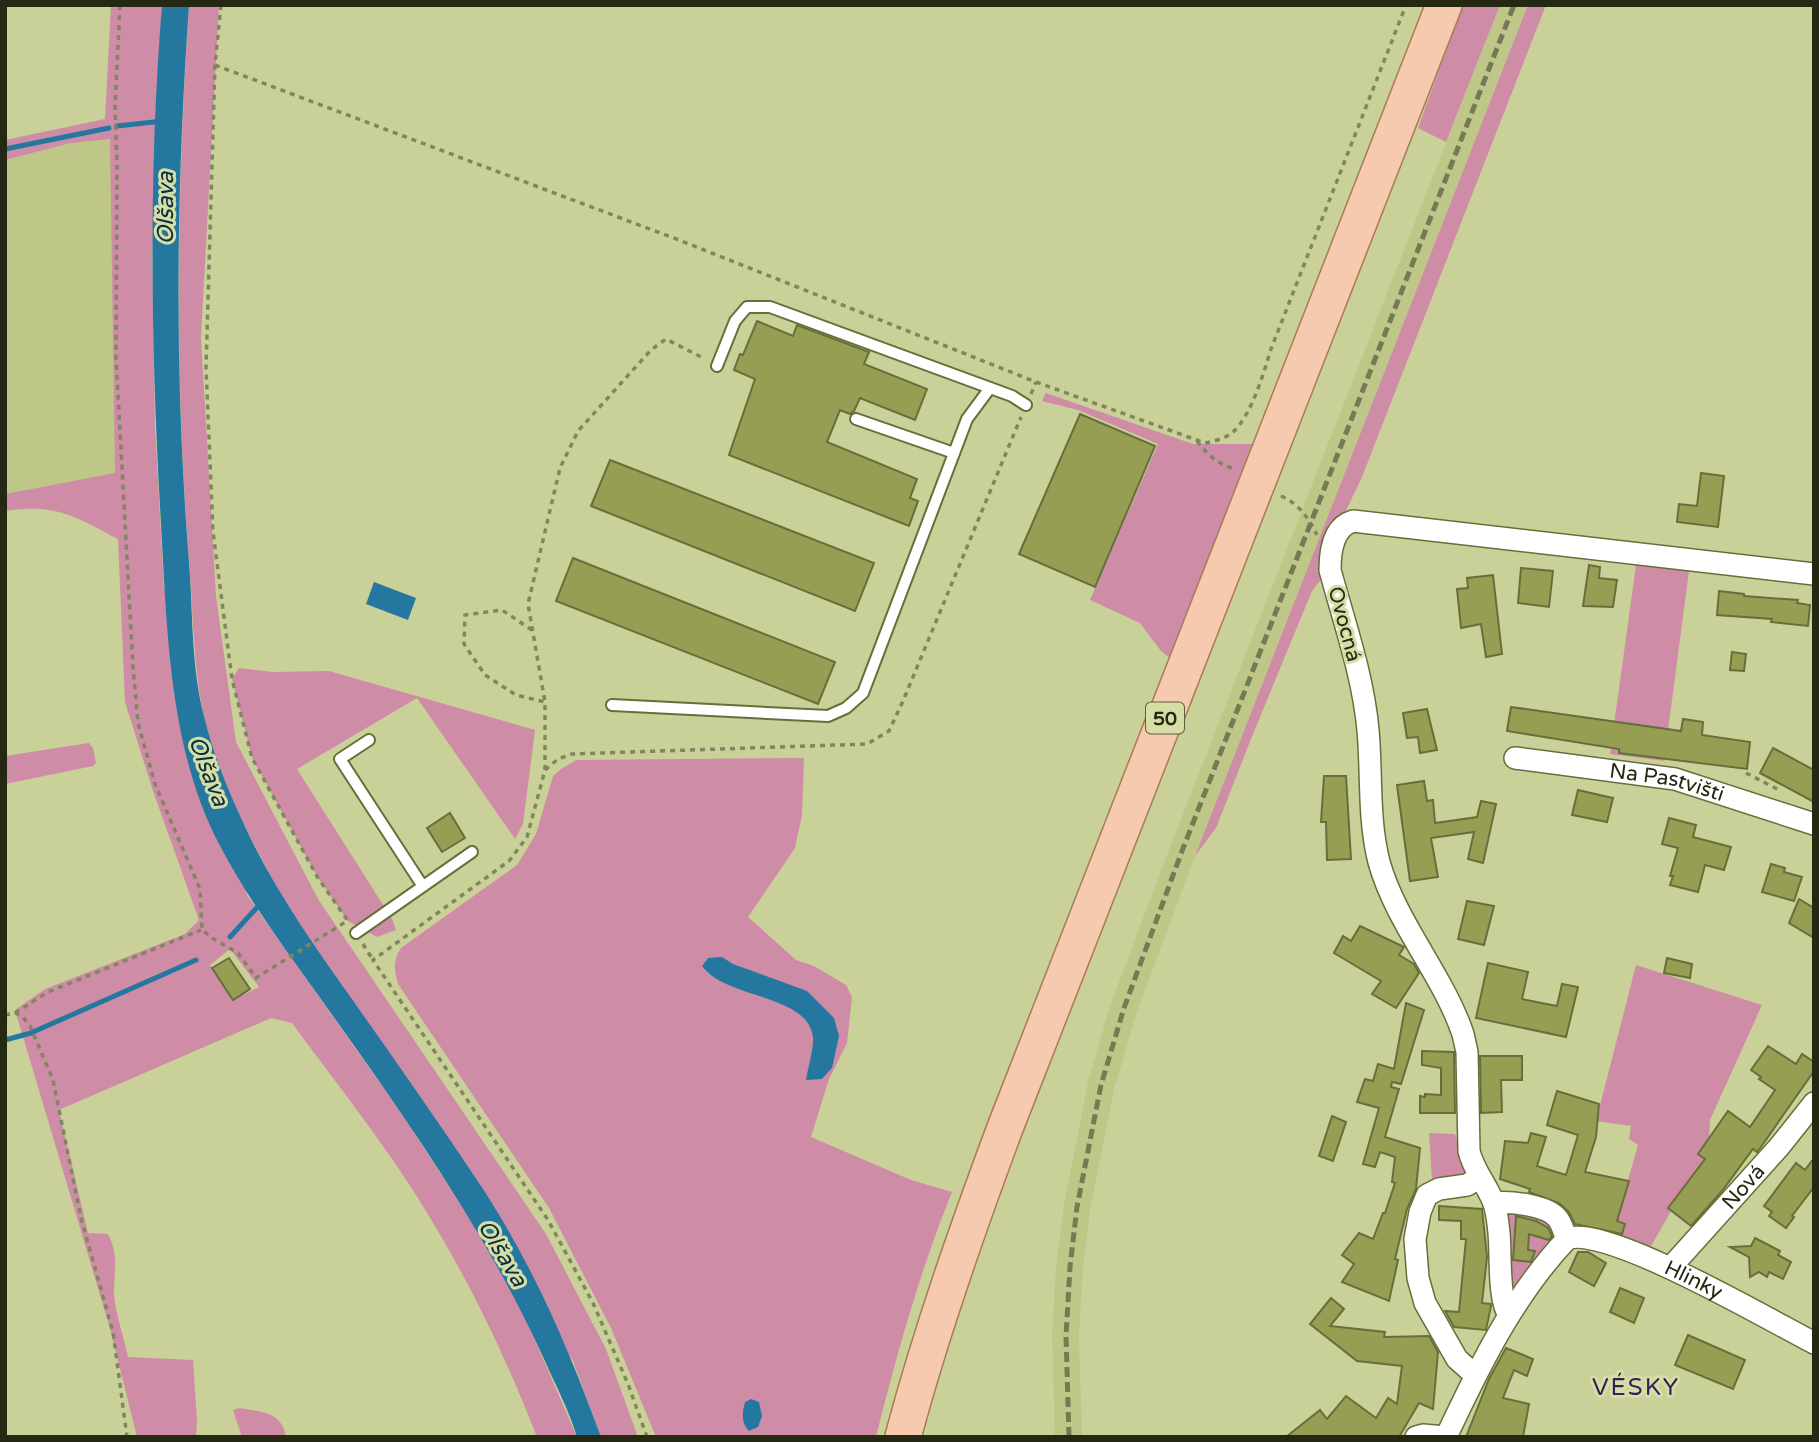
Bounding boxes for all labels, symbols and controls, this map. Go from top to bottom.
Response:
water label: Olšava [152,170,180,244]
street label: Ovocná [1323,584,1367,664]
road number: 50 [1146,702,1184,734]
water label: Olšava [182,732,235,811]
street label: Na Pastvišti [1608,759,1727,807]
street label: Nová [1717,1159,1770,1215]
water label: Olšava [471,1215,533,1293]
street label: Hlinky [1660,1255,1727,1305]
district label: VÉSKY [1592,1372,1680,1402]

